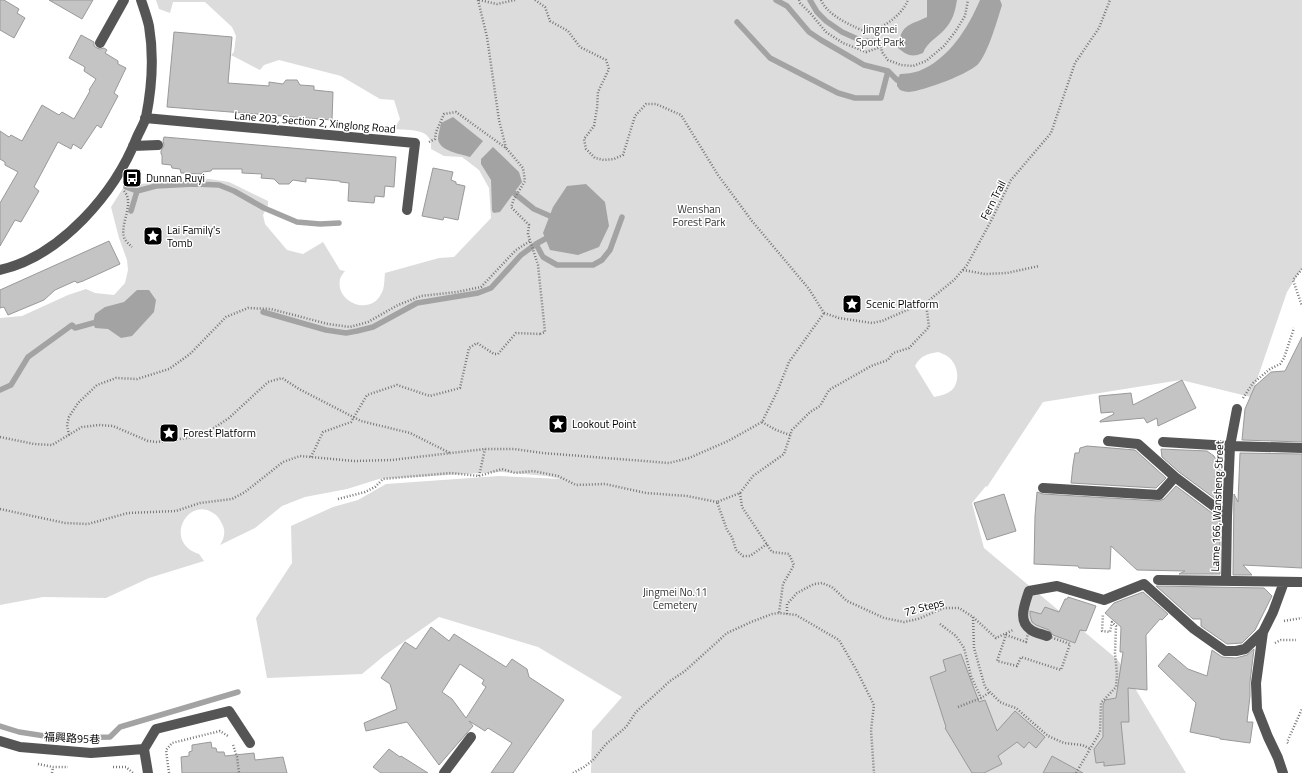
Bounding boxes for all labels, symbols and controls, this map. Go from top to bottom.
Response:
park label: Jingmei Sport Park [856,21,905,50]
street label: Lane 203, Section 2, Xinglong Road [234,107,397,137]
bus stop icon: Dunnan Ruyi [121,167,143,189]
place label: Dunnan Ruyi [146,170,205,186]
street label: Fern Trail [976,177,1010,223]
park label: Wenshan Forest Park [672,201,726,230]
place label: Lai Family's Tomb [167,222,220,251]
place icon: Lai Family's Tomb [142,225,164,247]
place icon: Scenic Platform [841,293,863,315]
place label: Scenic Platform [866,296,939,312]
place icon: Lookout Point [547,413,569,435]
place label: Lookout Point [572,416,636,432]
place icon: Forest Platform [158,422,180,444]
place label: Forest Platform [183,425,256,441]
street label: Lame 166, Wansheng Street [1207,440,1227,572]
park label: Jingmei No.11 Cemetery [643,584,707,613]
street label: 72 Steps [902,594,946,620]
street label: 福興路95巷 [43,729,101,747]

